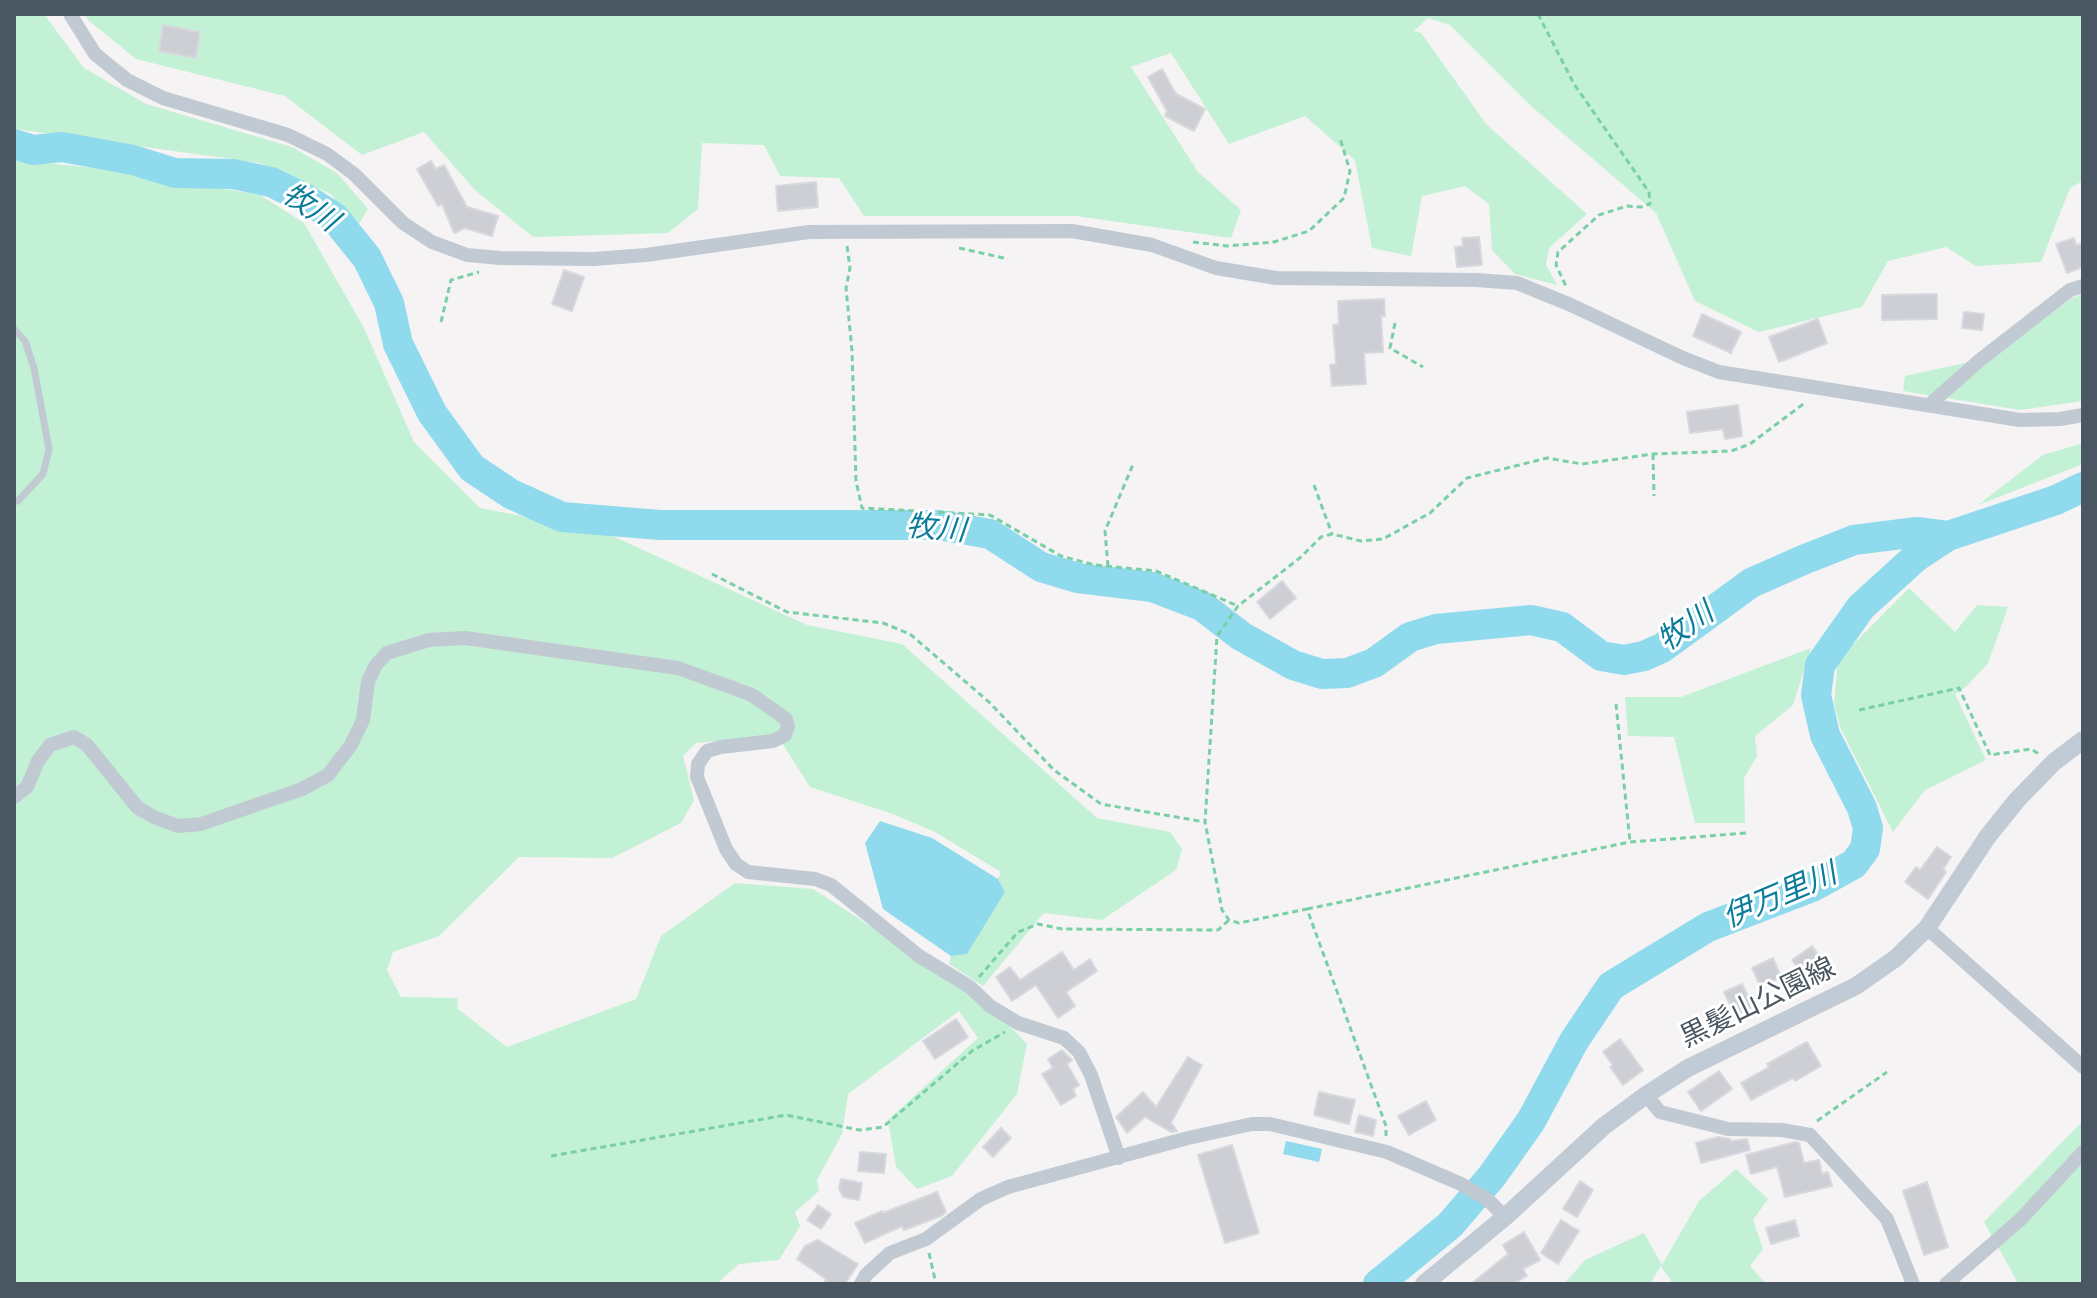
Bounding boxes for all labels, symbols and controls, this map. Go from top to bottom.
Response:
water label: 牧川 [275,176,345,240]
water label: 牧川 [905,508,967,550]
water label: 牧川 [1651,595,1721,659]
water label: 伊万里川 [1718,856,1842,936]
street label: 黒髪山公園線 [1675,951,1841,1055]

